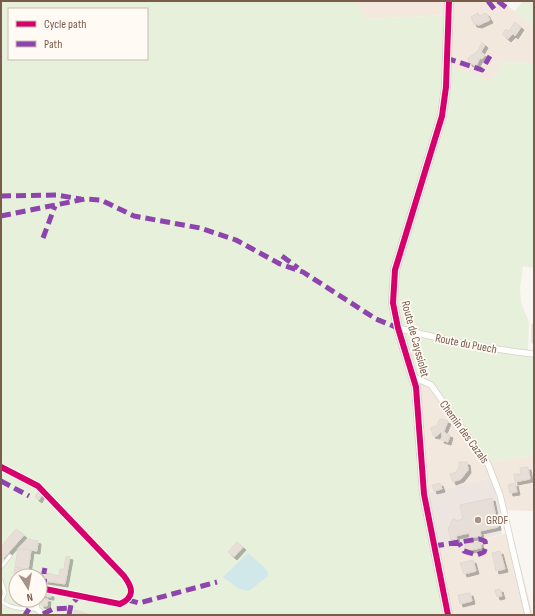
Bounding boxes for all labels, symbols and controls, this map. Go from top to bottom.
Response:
legend [8,8,148,60]
text: Cycle path [44,17,86,32]
text: Path [44,37,62,52]
street label: Route de Cayssiolet [398,299,433,379]
street label: Route du Puech [434,331,498,357]
street label: Chemin des Cazals [436,397,492,467]
place label: GRDF [486,513,508,528]
marker: GRDF [473,515,483,525]
north arrow [8,568,48,608]
text: N [26,590,34,604]

